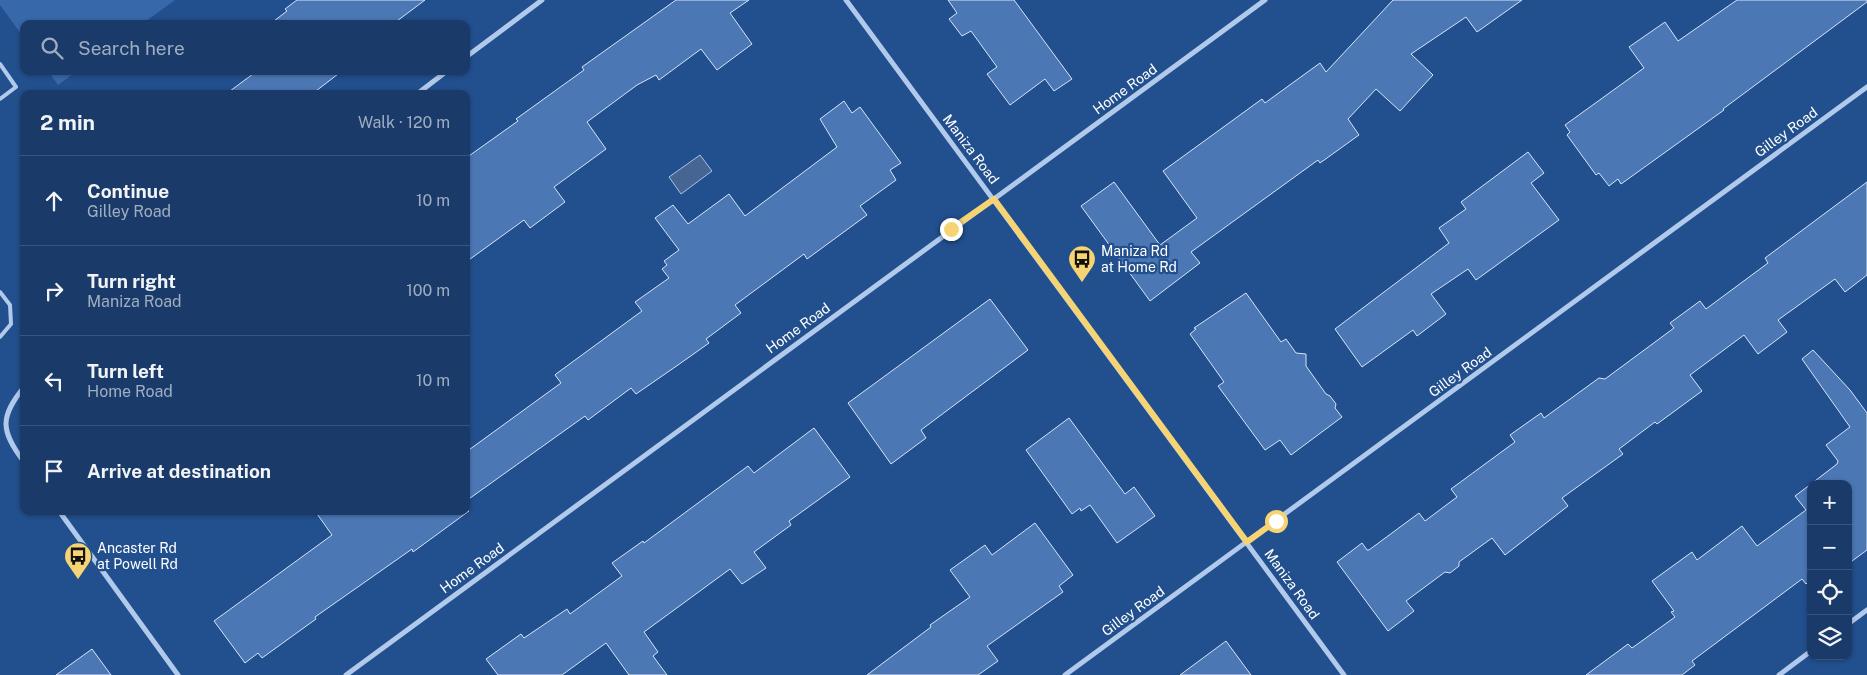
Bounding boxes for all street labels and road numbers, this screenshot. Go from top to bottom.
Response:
street label: Home Road [1090,60,1160,118]
street label: Gilley Road [1752,104,1820,160]
street label: Maniza Road [940,111,1002,187]
street label: Home Road [763,299,833,357]
street label: Gilley Road [1426,344,1494,400]
street label: Home Road [437,539,507,597]
street label: Maniza Road [1261,546,1323,622]
street label: Gilley Road [1099,583,1167,639]

